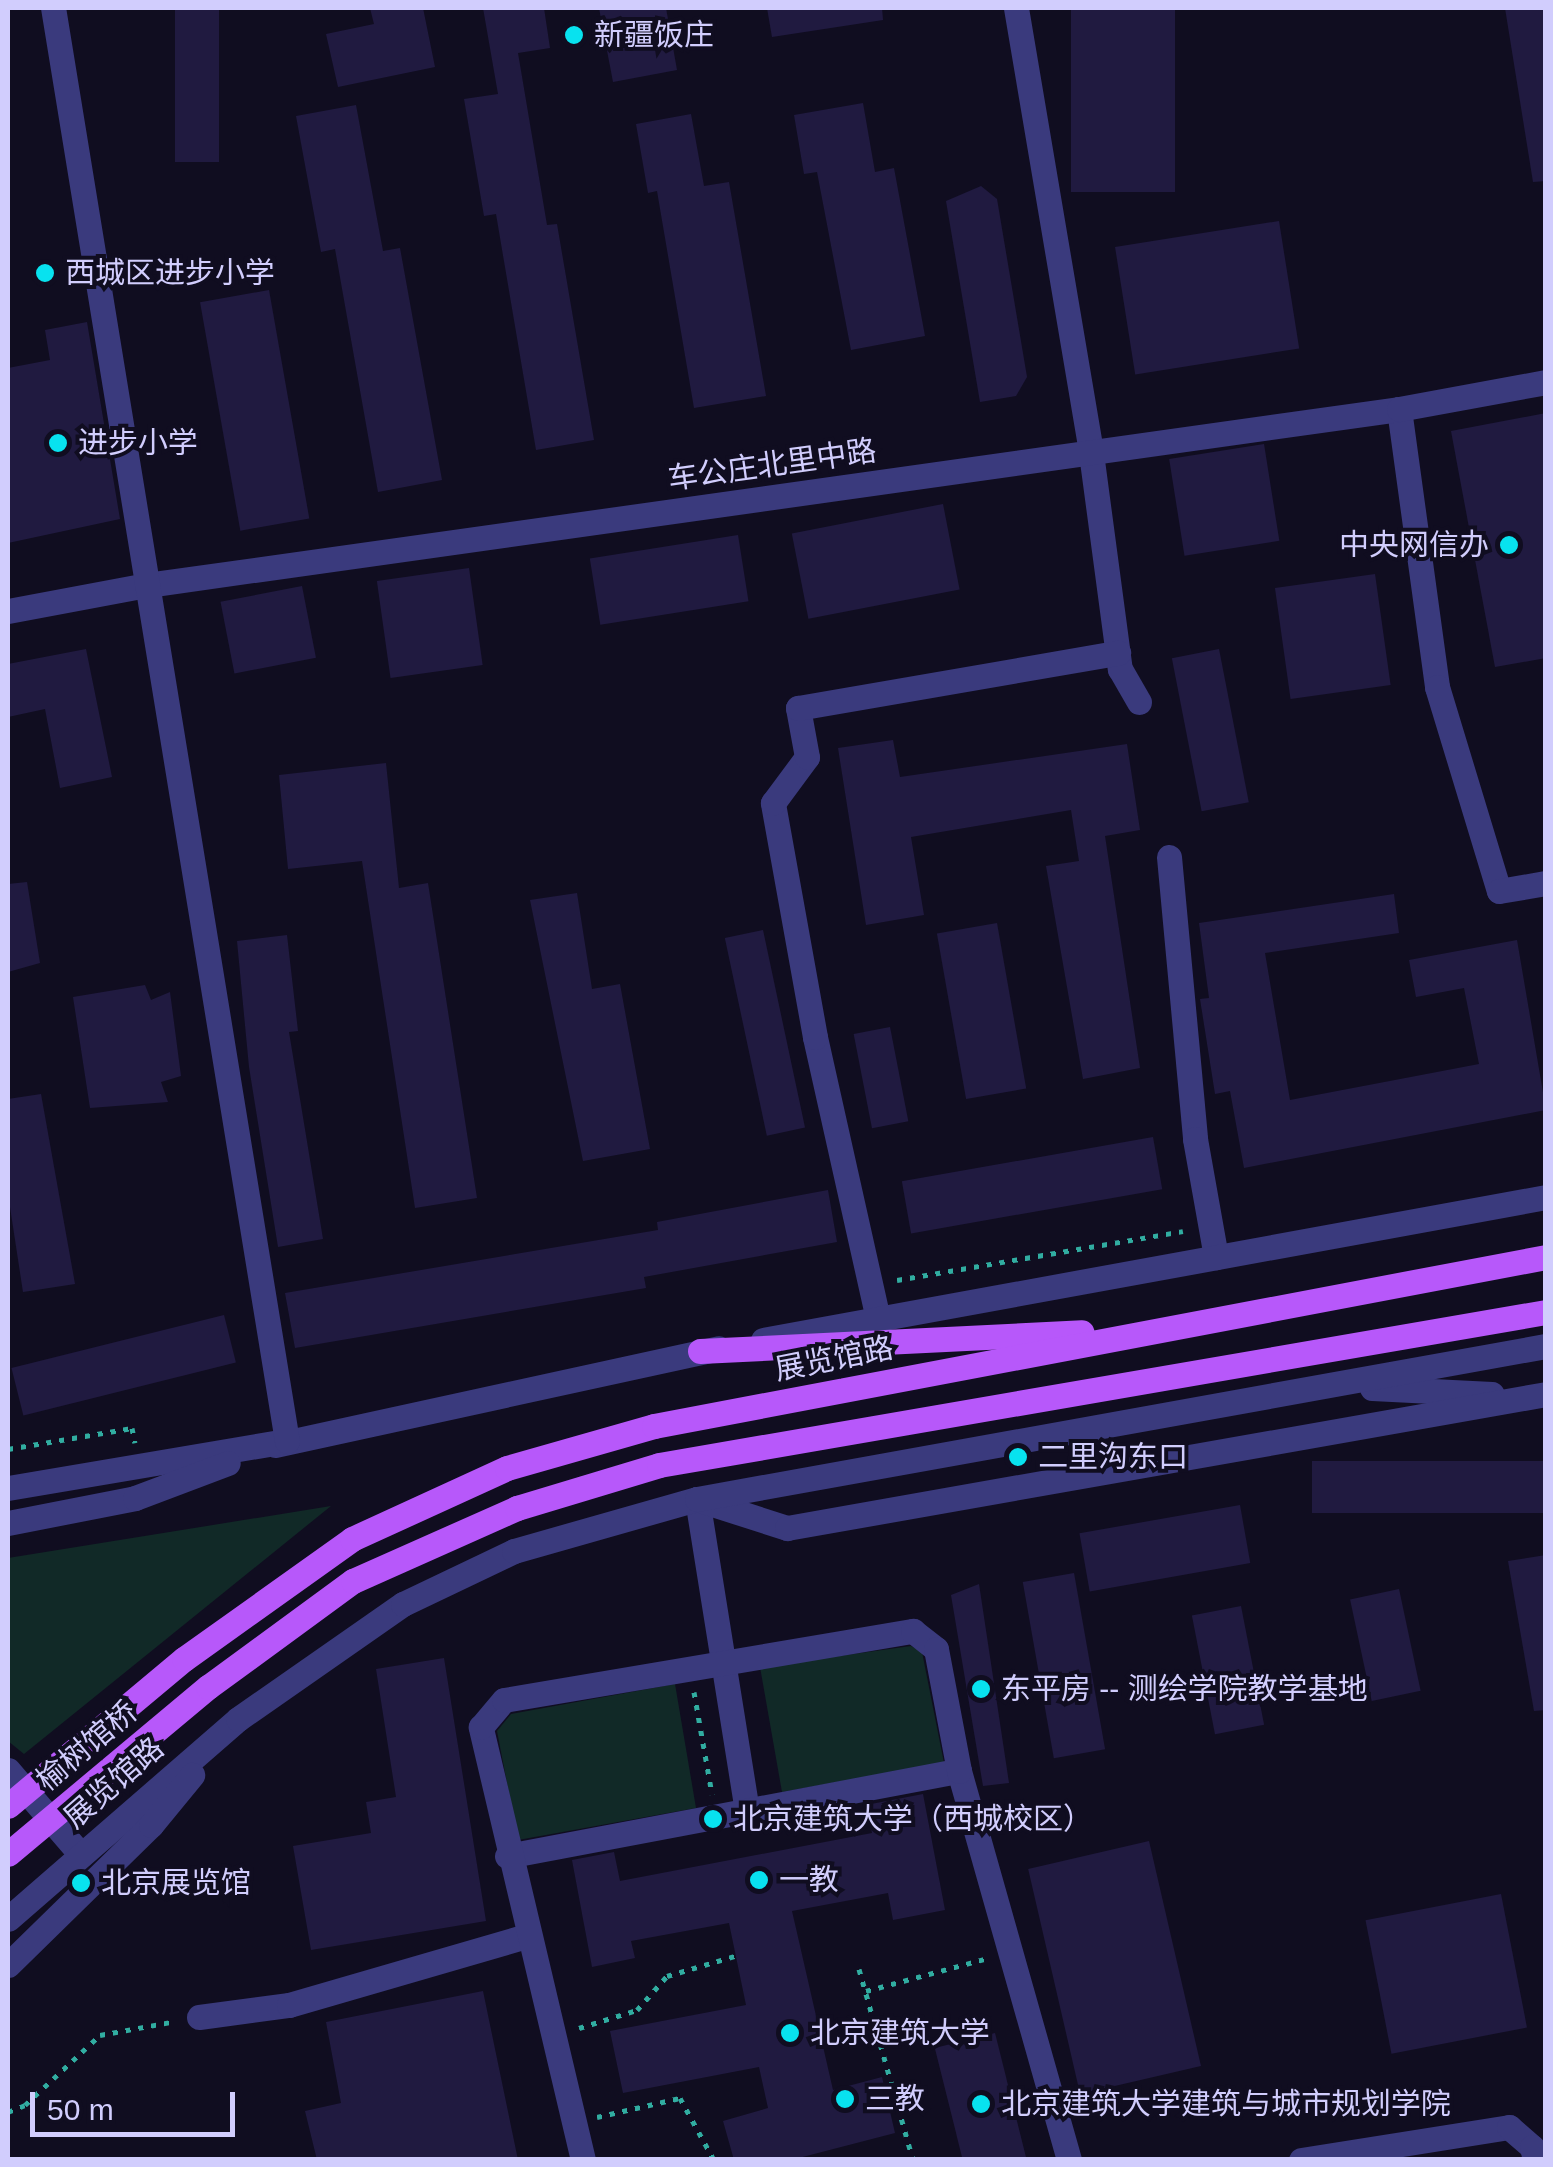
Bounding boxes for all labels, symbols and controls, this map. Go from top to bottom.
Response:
place label: 新疆饭庄 [594,17,714,53]
marker: 新疆饭庄 [563,24,585,46]
place label: 西城区进步小学 [65,255,275,291]
marker: 西城区进步小学 [34,262,56,284]
place label: 进步小学 [78,425,198,461]
marker: 进步小学 [47,432,69,454]
street label: 车公庄北里中路 [666,433,878,497]
place label: 中央网信办 [1339,527,1489,563]
marker: 中央网信办 [1498,534,1520,556]
street label: 展览馆路 [772,1330,896,1388]
place label: 二里沟东口 [1038,1439,1188,1475]
marker: 二里沟东口 [1007,1446,1029,1468]
place label: 东平房 -- 测绘学院教学基地 [1001,1671,1368,1707]
marker: 东平房 -- 测绘学院教学基地 [970,1678,992,1700]
street label: 榆树馆桥 [29,1694,145,1798]
street label: 展览馆路 [57,1730,171,1836]
place label: 北京建筑大学（西城校区） [733,1801,1093,1837]
marker: 北京建筑大学（西城校区） [702,1808,724,1830]
place label: 一教 [779,1862,839,1898]
place label: 北京展览馆 [101,1865,251,1901]
marker: 一教 [748,1869,770,1891]
marker: 北京展览馆 [70,1872,92,1894]
place label: 北京建筑大学 [810,2015,990,2051]
marker: 北京建筑大学 [779,2022,801,2044]
scale bar [35,2072,240,2134]
place label: 三教 [865,2081,925,2117]
place label: 北京建筑大学建筑与城市规划学院 [1001,2086,1451,2122]
marker: 三教 [834,2088,856,2110]
text: 50 m [47,2093,114,2126]
marker: 北京建筑大学建筑与城市规划学院 [970,2093,992,2115]

